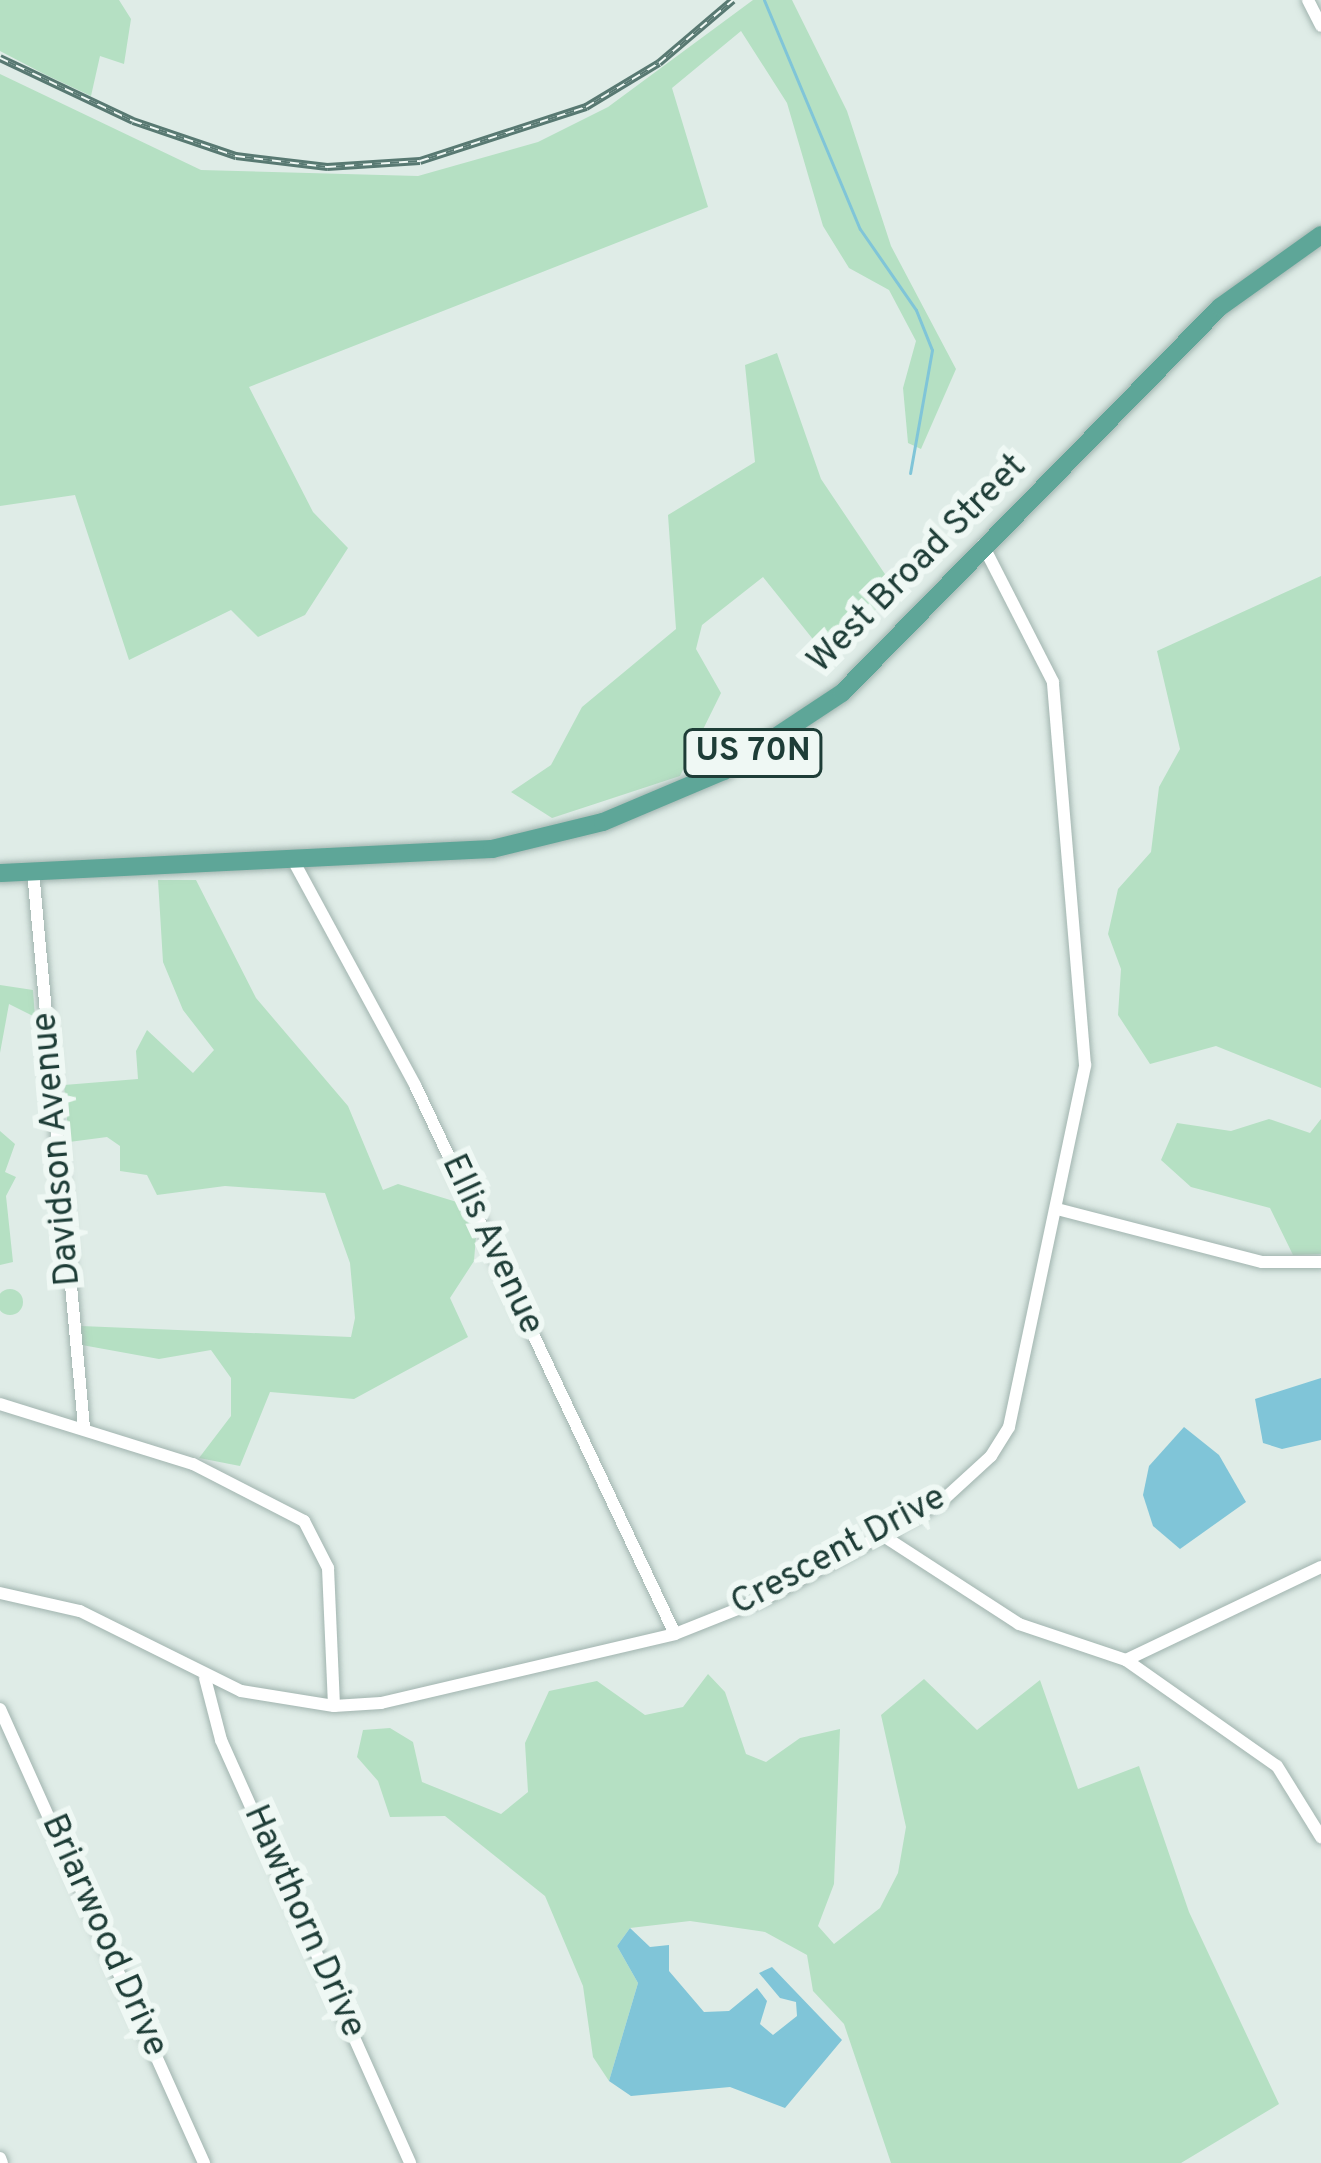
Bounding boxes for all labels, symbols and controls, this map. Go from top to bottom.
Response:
street label: West Broad Street [800,447,1036,683]
road number: US 70N [681,726,825,780]
street label: Davidson Avenue [24,1010,92,1288]
street label: Ellis Avenue [430,1147,552,1343]
street label: Crescent Drive [724,1477,954,1627]
street label: Hawthorn Drive [232,1799,374,2045]
street label: Briarwood Drive [30,1808,176,2064]

